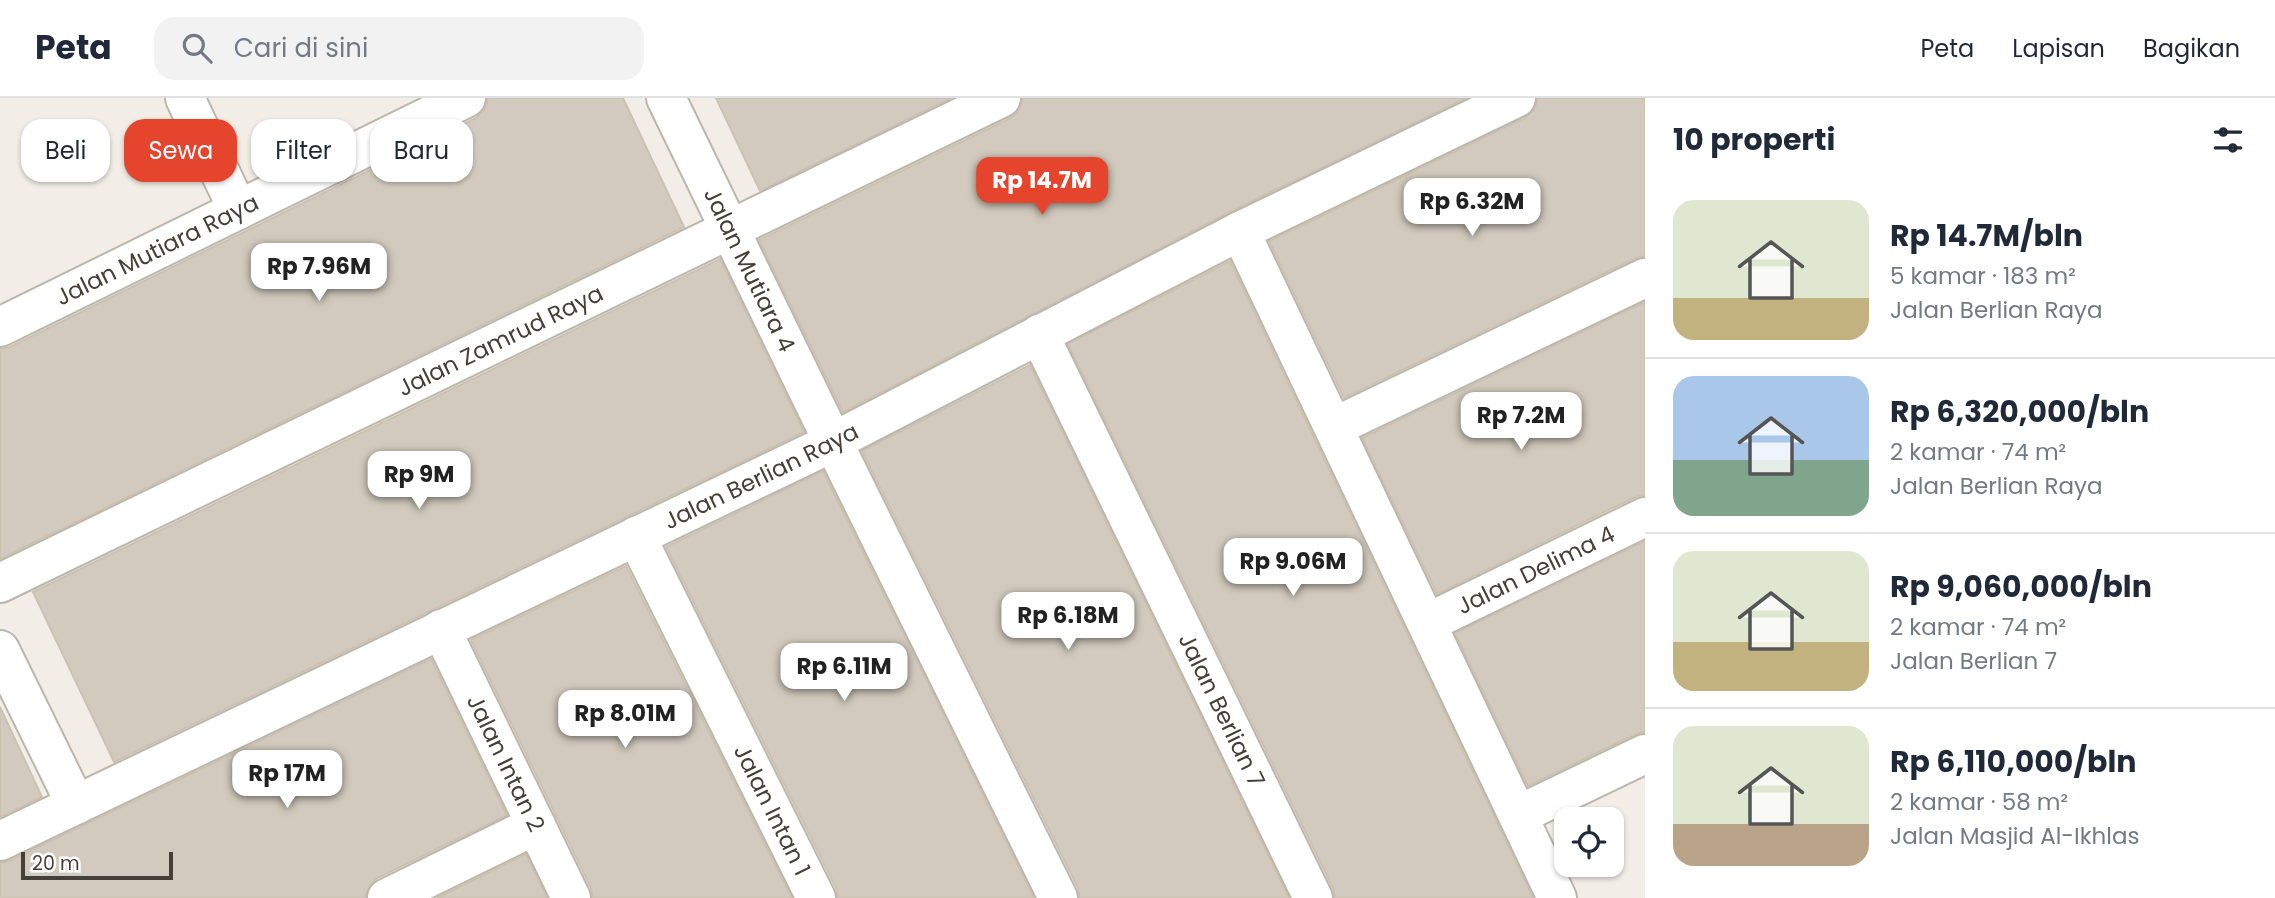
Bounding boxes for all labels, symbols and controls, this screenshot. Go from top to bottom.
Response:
search box [154,17,644,80]
text: Peta [35,24,112,71]
icon: search [178,29,216,67]
text: Cari di sini [234,30,368,66]
text: Peta [1920,32,1974,65]
text: Lapisan [2012,32,2105,65]
text: Bagikan [2143,32,2240,65]
text: 10 properti [1673,118,1835,161]
chip: Beli [21,119,110,182]
chip: Sewa [124,119,237,182]
chip: Filter [251,119,356,182]
chip: Baru [370,119,473,182]
icon: filters [2209,121,2247,159]
pin: Rp 14.7M [970,158,1114,217]
text: Rp 14.7M [992,164,1092,196]
pin: Rp 6.32M [1400,178,1544,238]
street label: Jalan Mutiara 4 [696,182,803,357]
text: Rp 6.32M [1420,185,1524,217]
street label: Jalan Mutiara Raya [50,186,264,313]
text: Rp 14.7M/bln [1890,214,2083,257]
icon: home [1729,228,1813,312]
pin: Rp 7.96M [247,244,391,303]
text: Rp 7.96M [267,250,371,282]
text: 5 kamar · 183 m² [1890,260,2076,292]
street label: Jalan Zamrud Raya [392,277,608,404]
text: Jalan Berlian Raya [1890,294,2103,326]
text: Rp 6,320,000/bln [1890,390,2149,433]
pin: Rp 7.2M [1456,392,1586,452]
text: Rp 7.2M [1477,399,1565,431]
icon: home [1729,404,1813,488]
street label: Jalan Berlian Raya [658,415,864,537]
text: 2 kamar · 74 m² [1890,436,2066,468]
pin: Rp 9M [370,452,468,511]
text: Rp 9M [384,458,454,490]
text: Jalan Berlian Raya [1890,470,2103,502]
street label: Jalan Delima 4 [1452,518,1620,622]
pin: Rp 9.06M [1221,538,1365,598]
text: Rp 9.06M [1240,545,1346,577]
text: Rp 9,060,000/bln [1890,565,2152,608]
icon: home [1729,579,1813,663]
pin: Rp 6.18M [996,592,1140,652]
text: Rp 6.18M [1017,599,1119,631]
text: 2 kamar · 74 m² [1890,611,2066,643]
street label: Jalan Berlian 7 [1171,628,1273,792]
pin: Rp 6.11M [772,644,916,703]
text: Jalan Berlian 7 [1890,645,2057,677]
text: Rp 6.11M [796,650,892,682]
street label: Jalan Intan 2 [459,689,553,837]
pin: Rp 8.01M [553,690,697,750]
text: Rp 8.01M [574,697,676,729]
street label: Jalan Intan 1 [726,739,818,881]
text: Rp 6,110,000/bln [1890,740,2136,783]
pin: Rp 17M [230,750,344,810]
icon: home [1729,754,1813,838]
text: Rp 17M [248,757,326,789]
text: 2 kamar · 58 m² [1890,786,2068,818]
map controls [1554,807,1624,877]
button: locate [1554,807,1624,877]
text: Jalan Masjid Al-Ikhlas [1890,820,2139,852]
scale bar [21,849,173,881]
text: 20 m [32,850,80,877]

